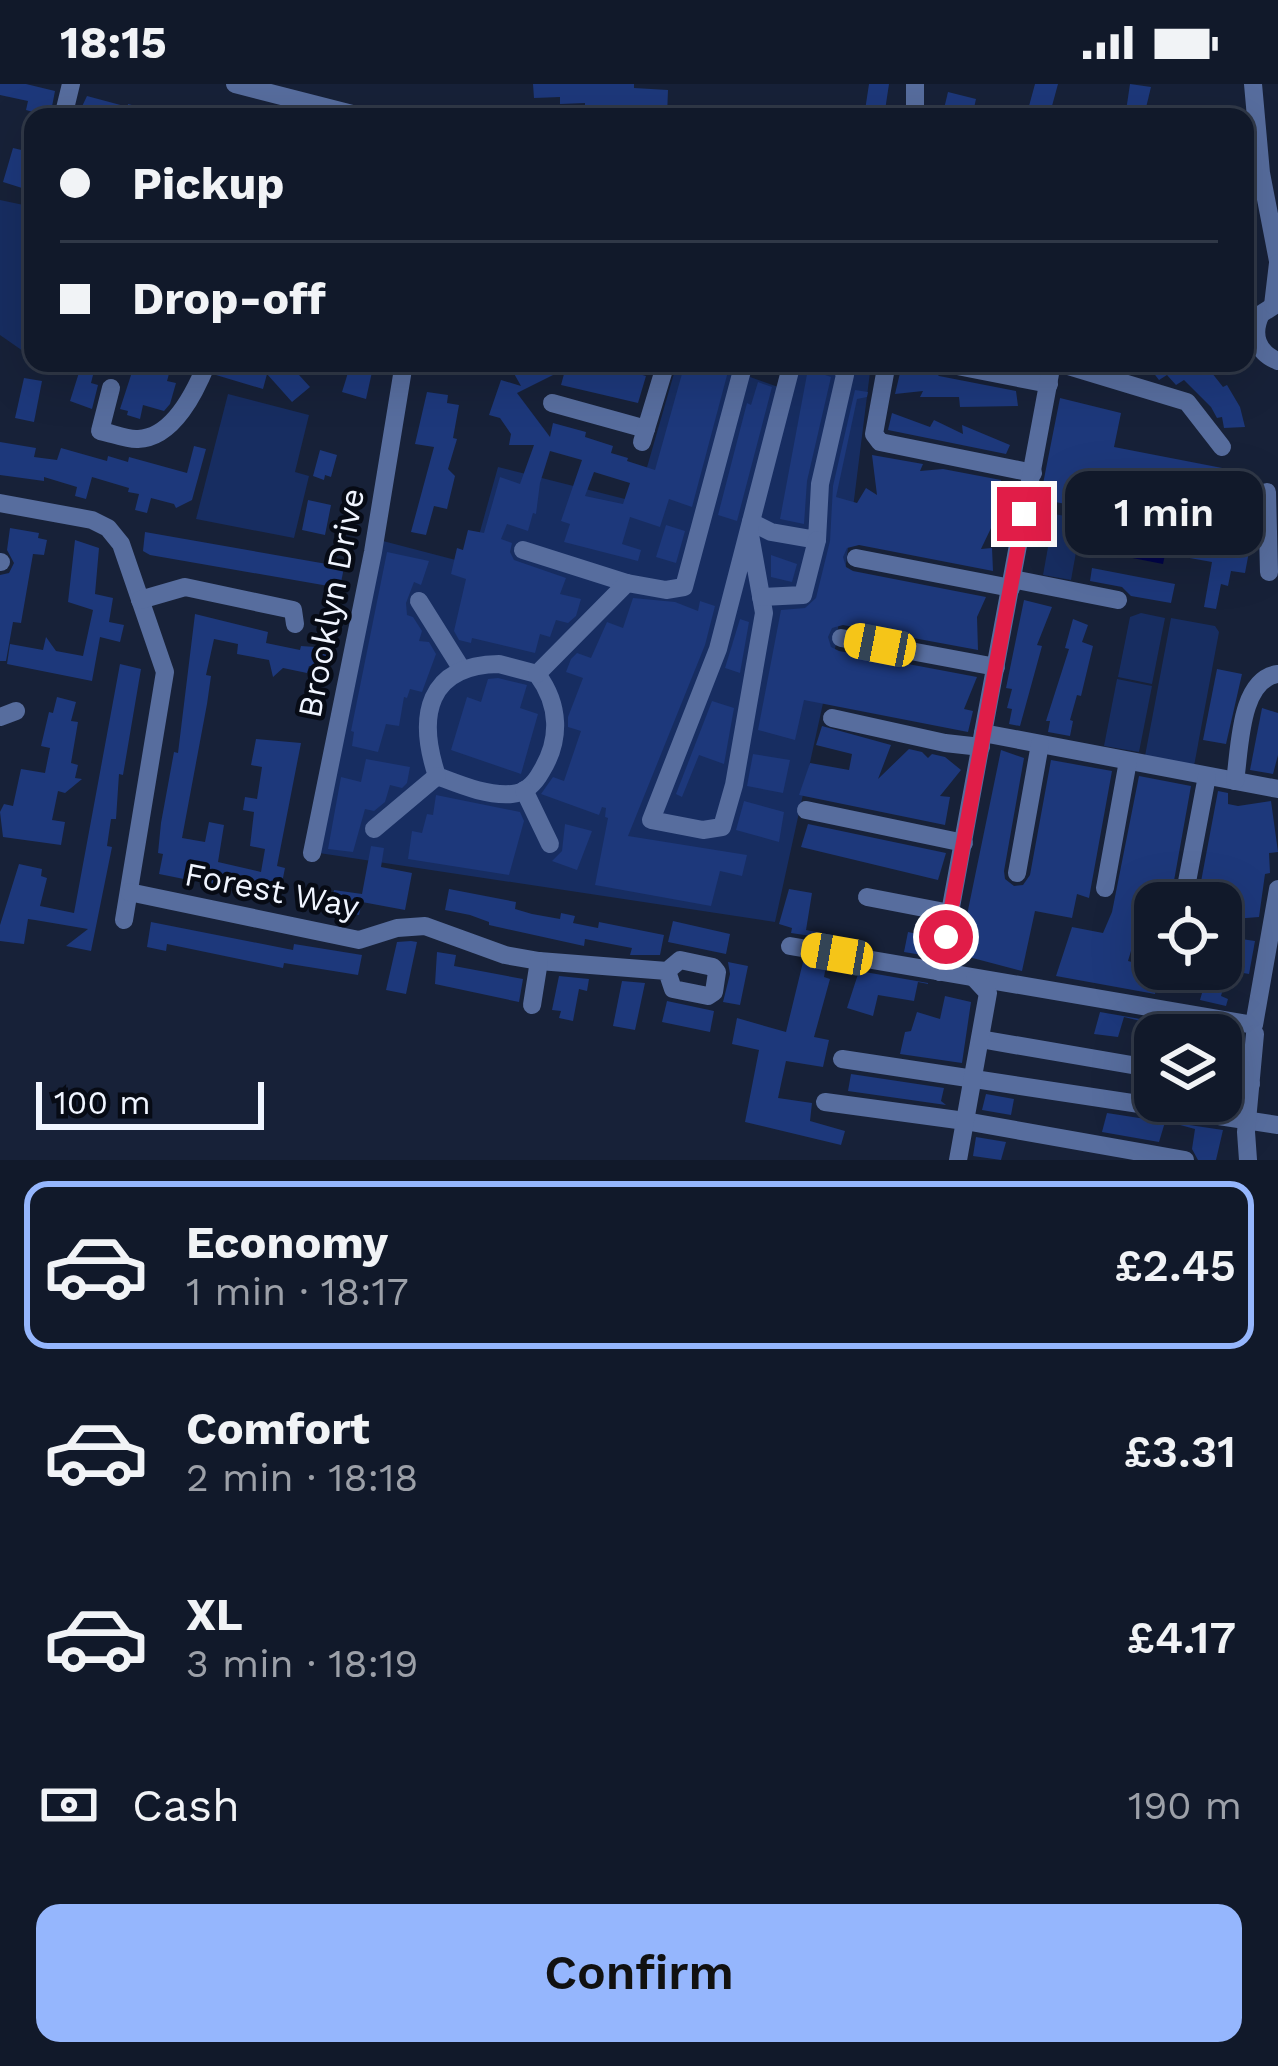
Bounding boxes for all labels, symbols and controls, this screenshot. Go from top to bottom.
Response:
text: 18:15 [60,16,167,69]
text: Pickup [132,157,284,210]
text: Drop-off [132,272,326,325]
callout: 1 min [1066,472,1264,556]
street label: Brooklyn Drive [290,485,372,721]
route end [997,487,1051,541]
text: 1 min [1114,490,1214,535]
car [841,620,919,670]
street label: Forest Way [181,854,363,926]
map controls [1134,882,1242,1122]
button: locate [1134,882,1242,990]
route start [919,910,973,964]
car [798,930,876,978]
button: layers [1134,1014,1242,1122]
scale bar [36,1076,264,1129]
text: 100 m [54,1083,151,1122]
icon: car [42,1211,150,1319]
text: Economy [186,1216,388,1269]
text: £2.45 [1114,1239,1236,1292]
text: 1 min · 18:17 [186,1269,409,1314]
icon: car [42,1397,150,1505]
text: Comfort [186,1402,370,1455]
text: £3.31 [1124,1425,1236,1478]
text: 2 min · 18:18 [186,1455,418,1500]
icon: car [42,1583,150,1691]
text: XL [186,1588,243,1641]
text: £4.17 [1127,1611,1236,1664]
text: 3 min · 18:19 [186,1641,418,1686]
icon: cash [36,1772,102,1838]
text: Cash [132,1779,240,1832]
text: 190 m [1128,1783,1242,1828]
button: Confirm [36,1904,1242,2042]

